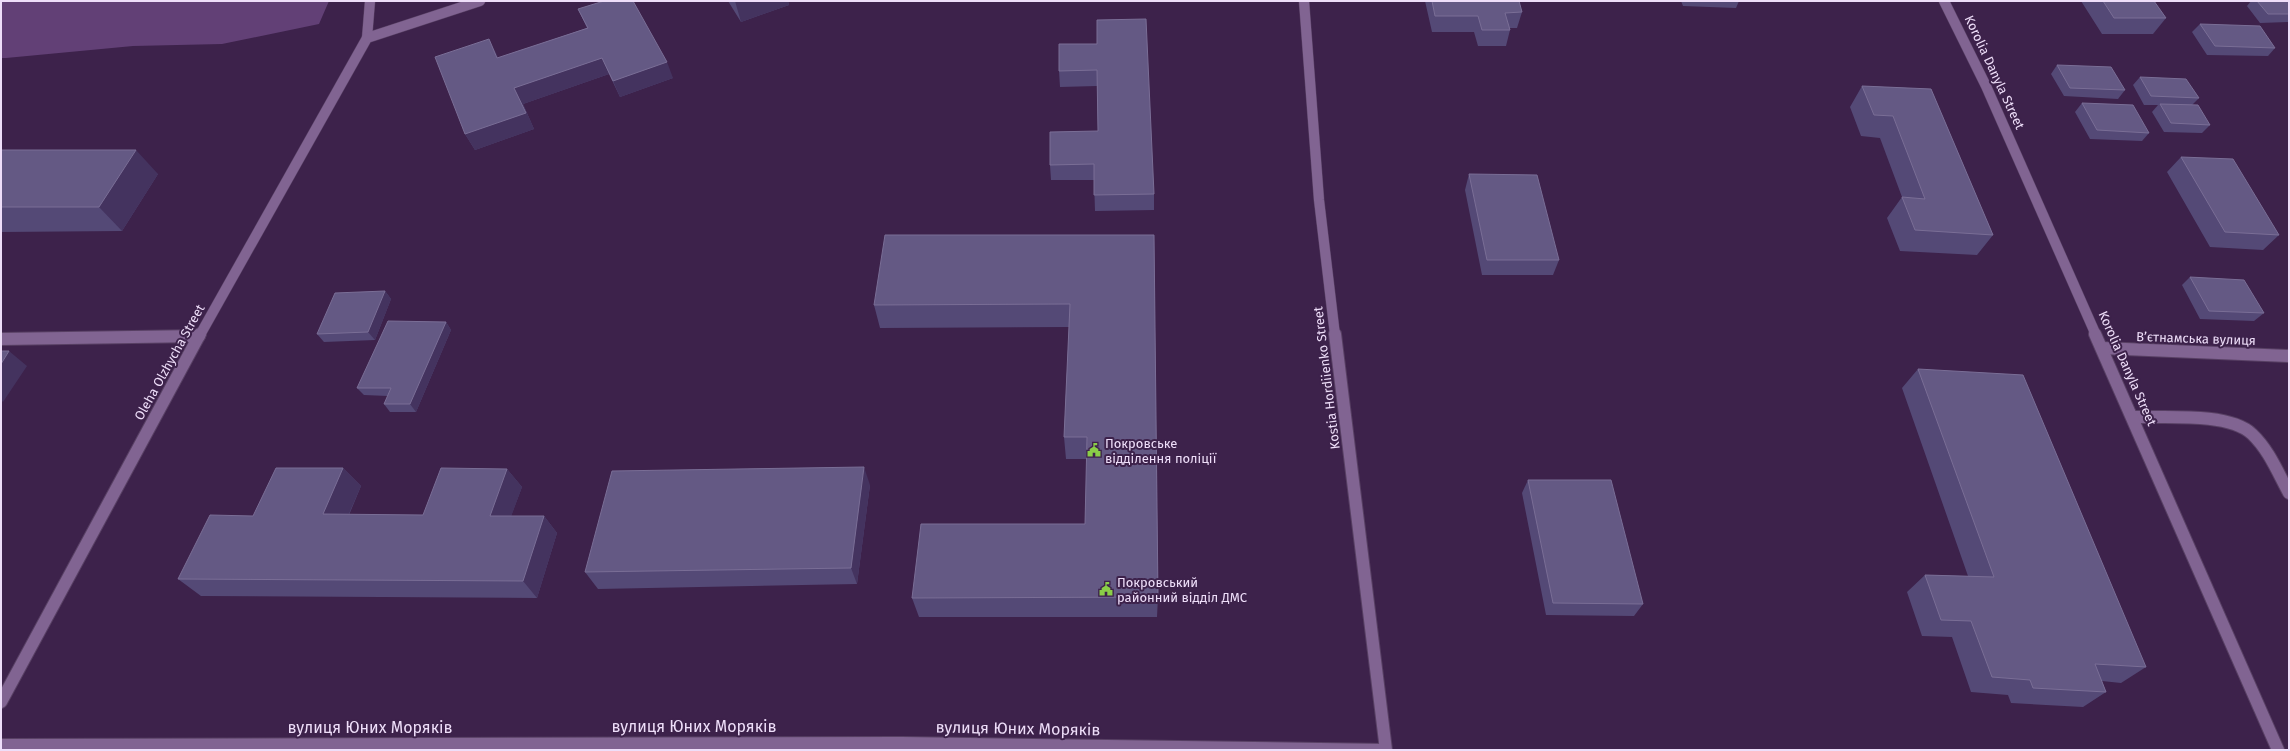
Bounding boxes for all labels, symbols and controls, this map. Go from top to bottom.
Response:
street label: Korolia Danyla Street [1962,13,2028,132]
street label: Oleha Olzhycha Street [131,301,208,423]
street label: Kostia Hordiienko Street [1310,305,1343,450]
street label: Korolia Danyla Street [2095,308,2160,428]
street label: Вʼєтнамська вулиця [2136,329,2256,348]
place label: Покровське відділення поліції [1105,436,1217,466]
public building icon: Покровське відділення поліції [1086,442,1102,458]
place label: Покровський районний відділ ДМС [1117,575,1248,605]
public building icon: Покровський районний відділ ДМС [1098,581,1114,597]
street label: вулиця Юних Моряків [612,717,777,736]
street label: вулиця Юних Моряків [288,718,453,737]
street label: вулиця Юних Моряків [935,718,1101,739]

